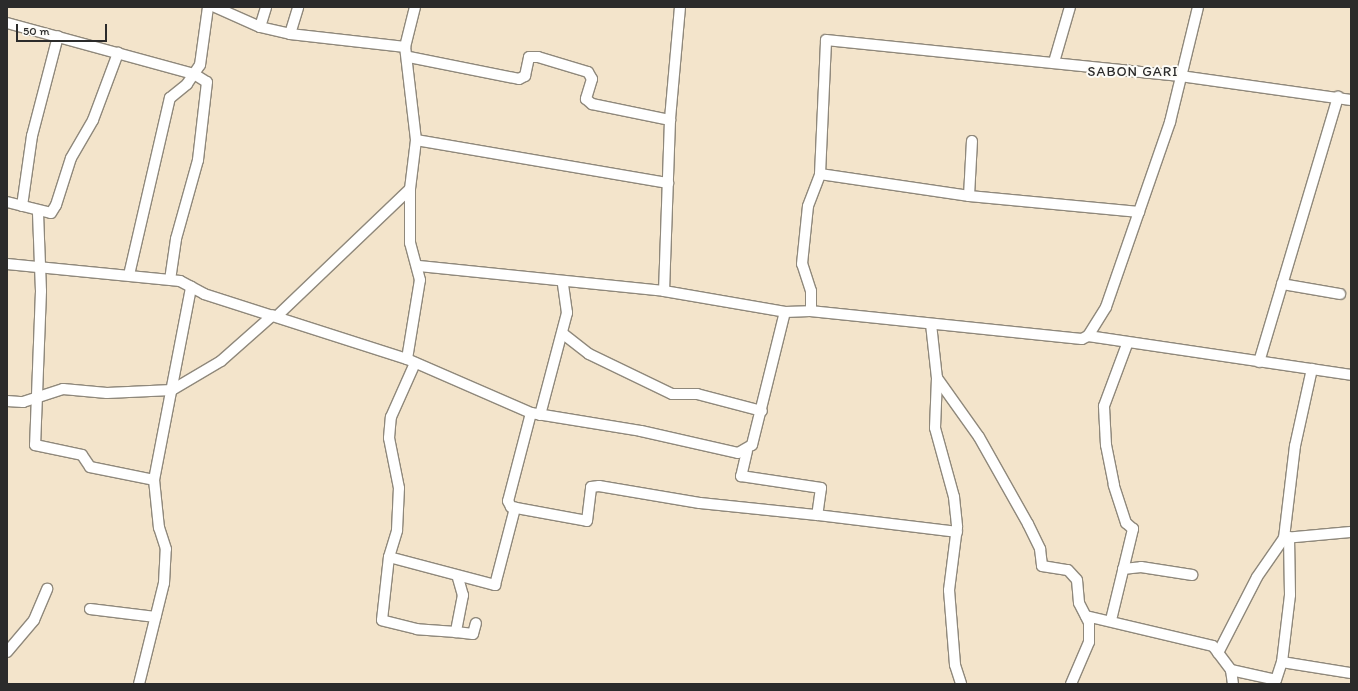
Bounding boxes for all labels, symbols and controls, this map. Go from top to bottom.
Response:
scale bar [18,16,109,42]
text: 50 m [23,24,49,38]
district label: SABON GARI [1088,64,1178,80]

